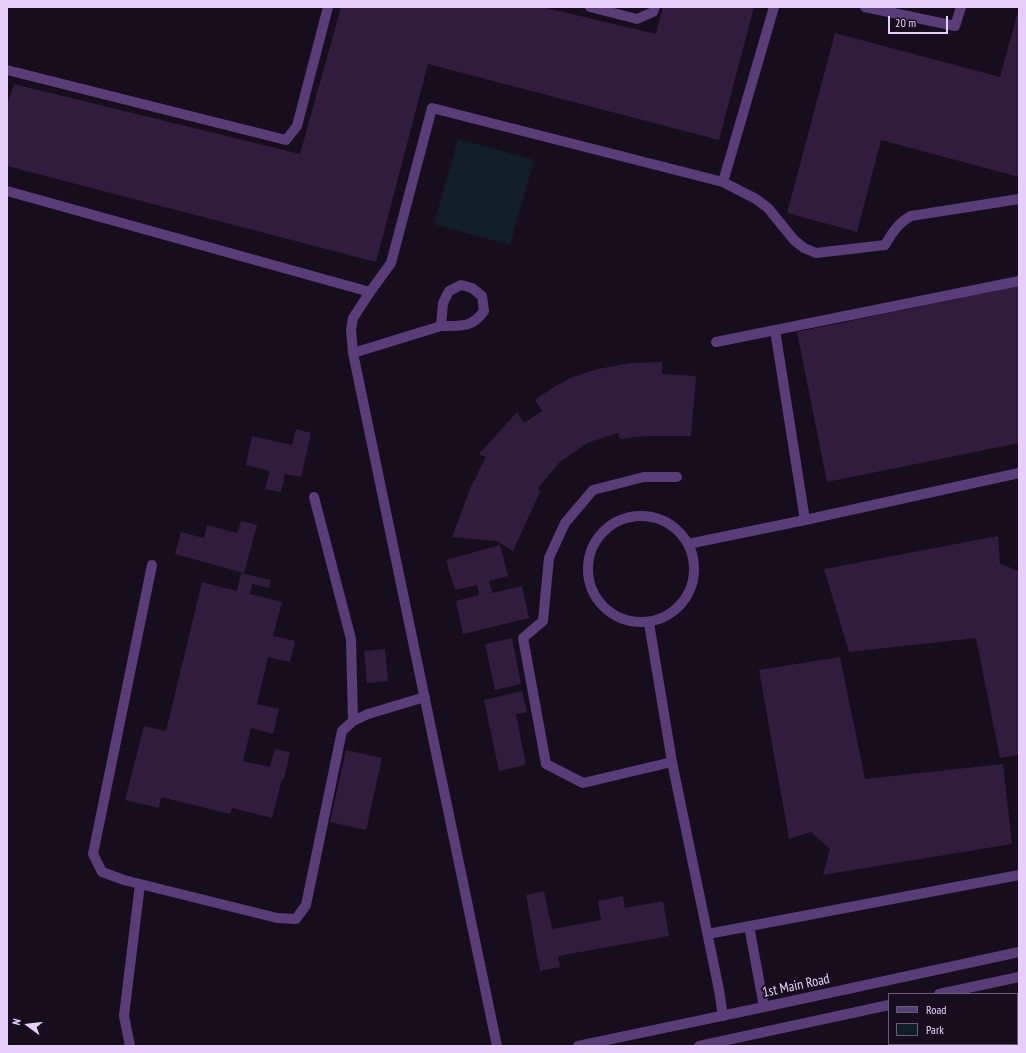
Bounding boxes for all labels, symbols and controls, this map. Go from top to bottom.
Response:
scale bar [890,8,950,34]
text: 20 m [895,15,916,30]
street label: 1st Main Road [761,971,831,1001]
legend [888,993,1018,1045]
text: Road [926,1002,946,1017]
north arrow [8,1005,48,1045]
text: N [9,1017,24,1027]
text: Park [926,1022,944,1037]

